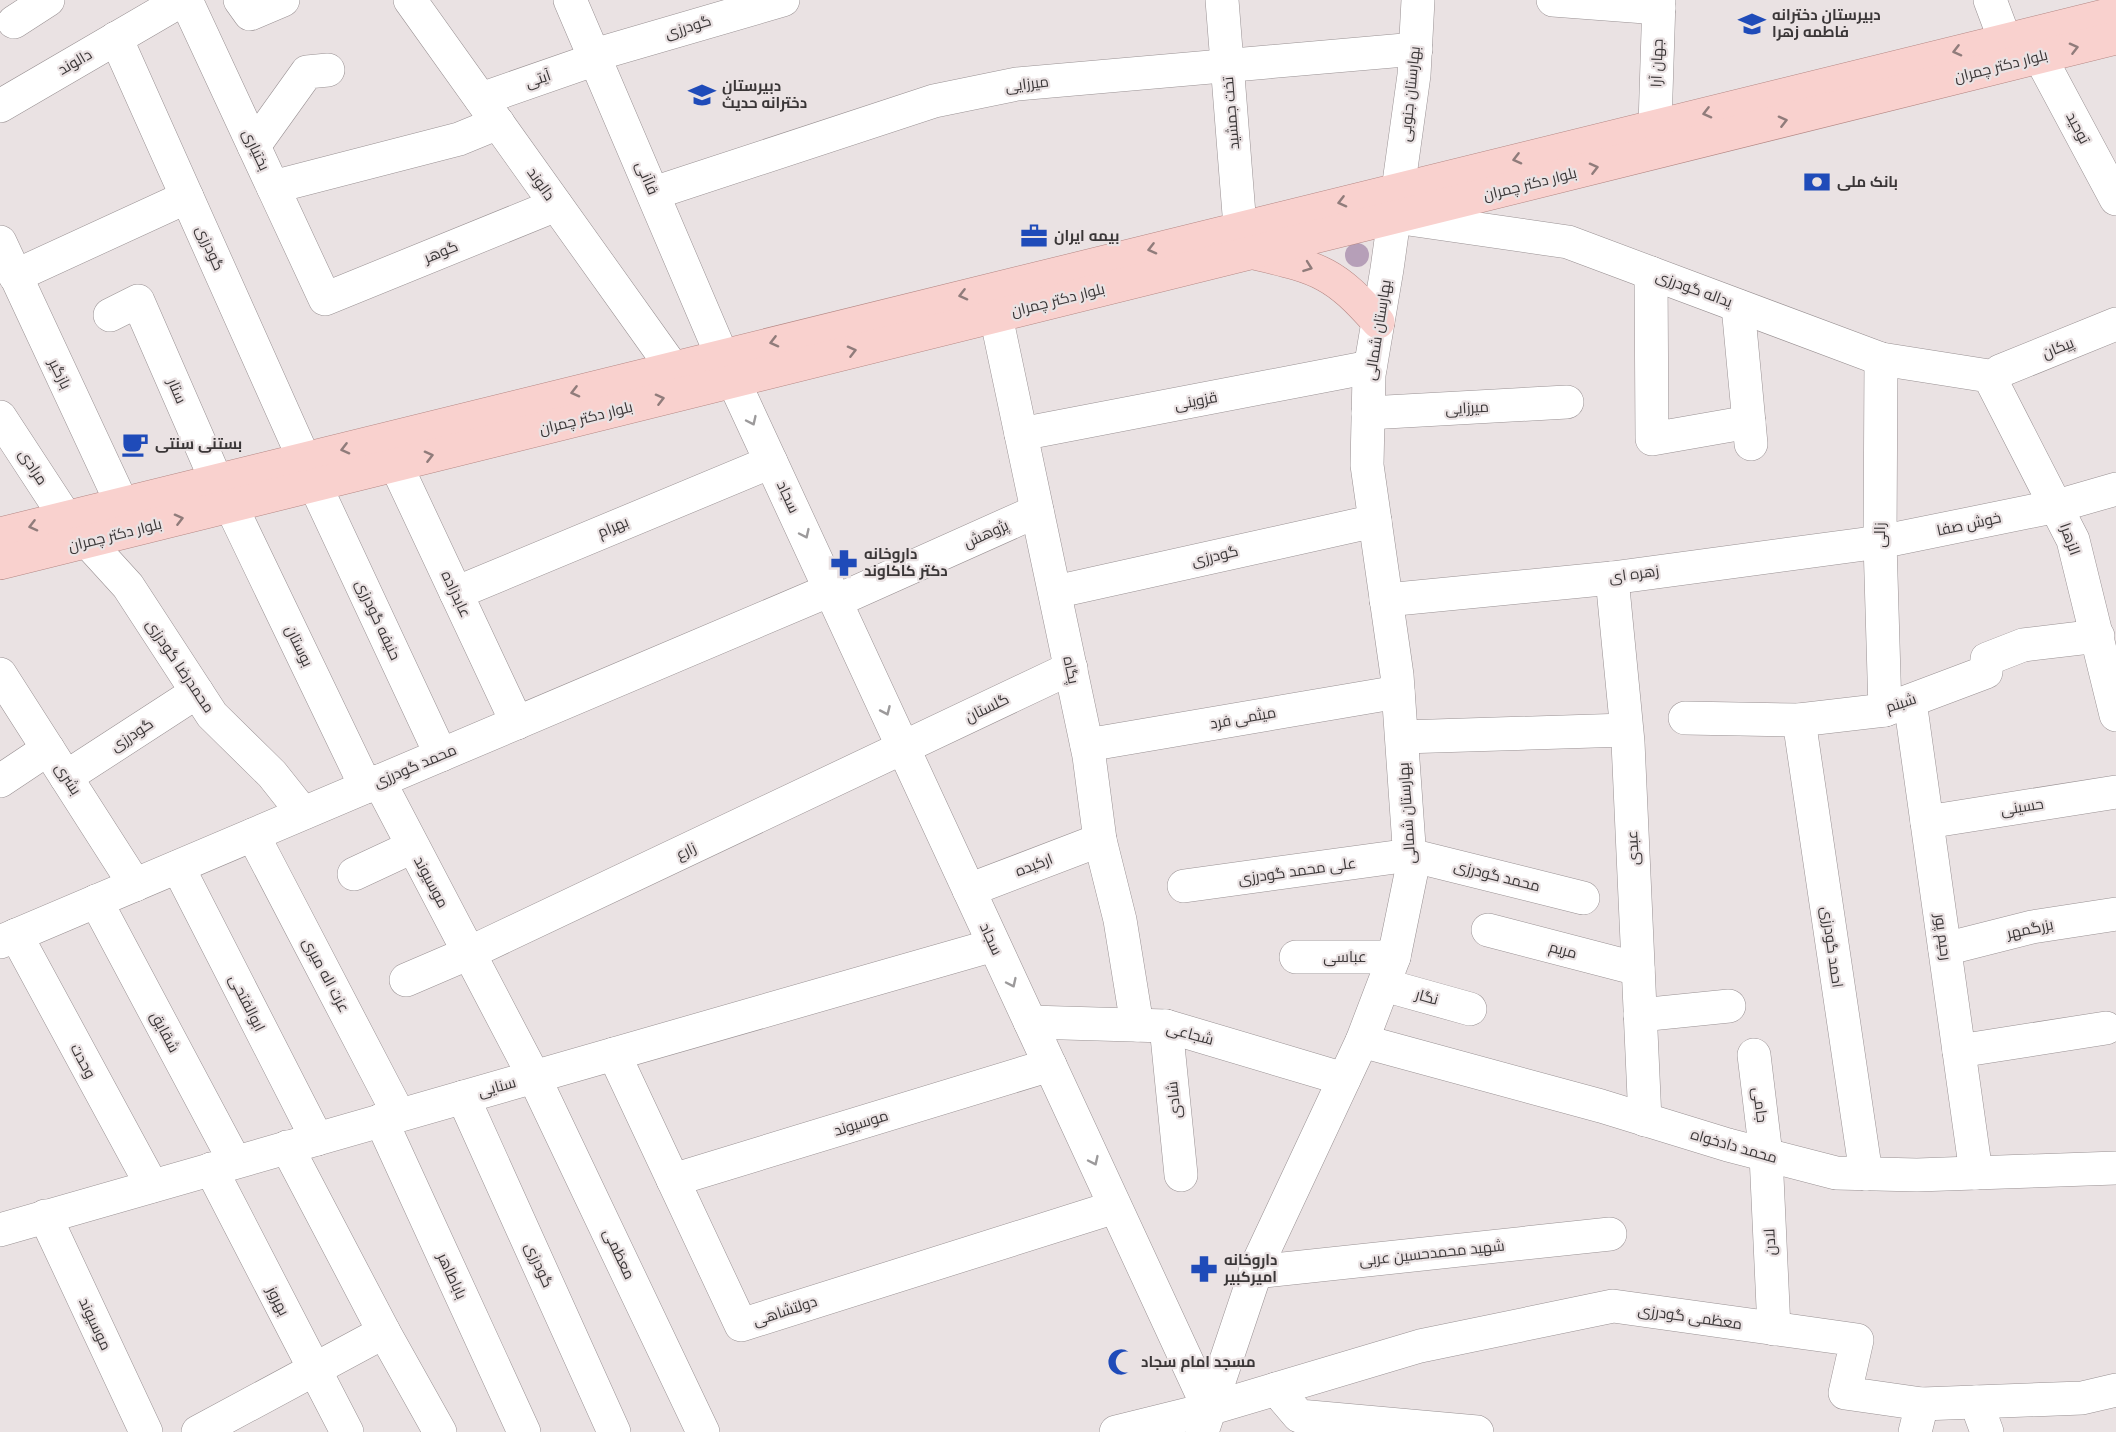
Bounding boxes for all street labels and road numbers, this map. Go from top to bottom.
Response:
street label: گودرزی [662,10,714,43]
street label: جهان آرا [1645,38,1668,88]
street label: دالوند [54,43,95,79]
street label: بلوار دکتر چمران [1952,44,2050,87]
street label: بهارستان جنوبی [1394,45,1425,143]
street label: آیتی [522,64,553,93]
street label: میرزایی [1004,70,1050,97]
street label: تخت جمشید [1217,76,1243,150]
street label: توحید [2062,108,2096,147]
street label: بختیاری [238,126,275,174]
street label: قاآنی [631,158,664,198]
street label: بلوار دکتر چمران [1481,162,1579,205]
street label: دالوند [523,163,560,204]
street label: گودرزی [191,222,230,274]
street label: گوهر [420,235,461,267]
street label: یداله گودرزی [1653,265,1735,312]
street label: بلوار دکتر چمران [1009,278,1107,321]
street label: بهارستان شمالی [1359,278,1396,382]
street label: پیکان [2039,332,2077,363]
street label: بازگیر [45,354,77,392]
street label: ستار [163,374,192,406]
street label: قزوینی [1173,386,1219,415]
street label: بلوار دکتر چمران [537,396,635,439]
street label: میرزایی [1445,396,1489,419]
street label: مرادی [14,445,53,489]
street label: سجاد [773,477,805,516]
street label: خوش صفا [1935,506,2003,541]
street label: بهرام [594,511,632,542]
street label: بلوار دکتر چمران [66,513,164,556]
street label: پژوهش [960,514,1012,553]
street label: الزهرا [2056,520,2086,558]
street label: زالی [1869,522,1890,548]
street label: گودرزی [1189,540,1240,571]
street label: زهره ای [1607,560,1660,587]
street label: عابدزاده [437,567,476,620]
street label: حنیفه گودرزی [351,576,406,664]
street label: محمدرضا گودرزی [141,615,220,717]
street label: بوستان [280,621,319,670]
street label: پگاه [1058,654,1085,686]
street label: گلستان [961,688,1012,727]
street label: شبنم [1883,688,1919,717]
street label: میثمی فرد [1208,701,1278,734]
street label: گودرزی [106,713,157,756]
street label: محمد گودرزی [370,739,459,792]
street label: بشری [50,759,87,799]
street label: بهارستان شمالی [1392,762,1421,865]
street label: حسینی [1999,793,2045,820]
street label: عبدی [1621,830,1644,866]
street label: زارع [672,837,700,865]
street label: ارکیده [1012,848,1055,880]
street label: موسیوند [410,852,454,911]
street label: علی محمد گودرزی [1237,852,1357,889]
street label: محمد گودرزی [1452,855,1542,896]
street label: احمد گودرزی [1816,905,1849,989]
street label: رحیم پور [1930,911,1957,962]
street label: بزرگمهر [2004,913,2055,944]
street label: سجاد [976,919,1008,958]
street label: عزت اله میری [298,934,355,1016]
street label: مریم [1547,936,1579,963]
street label: عباسی [1323,946,1367,967]
street label: ابوالفتحی [224,971,271,1035]
street label: نگار [1413,983,1441,1009]
street label: شقایق [146,1007,185,1056]
street label: شجاعی [1164,1017,1216,1050]
street label: وحدت [67,1040,101,1081]
street label: سنایی [475,1071,518,1102]
street label: شادی [1161,1080,1186,1120]
street label: جامی [1748,1086,1773,1124]
street label: موسیوند [831,1104,890,1140]
street label: محمد دادخواه [1689,1123,1780,1167]
street label: معظمی [599,1225,640,1283]
street label: لادن [1758,1228,1781,1256]
street label: شهید محمدحسین عربی [1358,1234,1506,1271]
street label: گودرزی [520,1239,559,1291]
street label: باباطاهر [433,1248,472,1302]
street label: بهروز [262,1282,295,1319]
street label: دولتشاهی [750,1290,820,1331]
street label: موسیوند [75,1294,117,1353]
street label: معظمی گودرزی [1637,1299,1744,1334]

